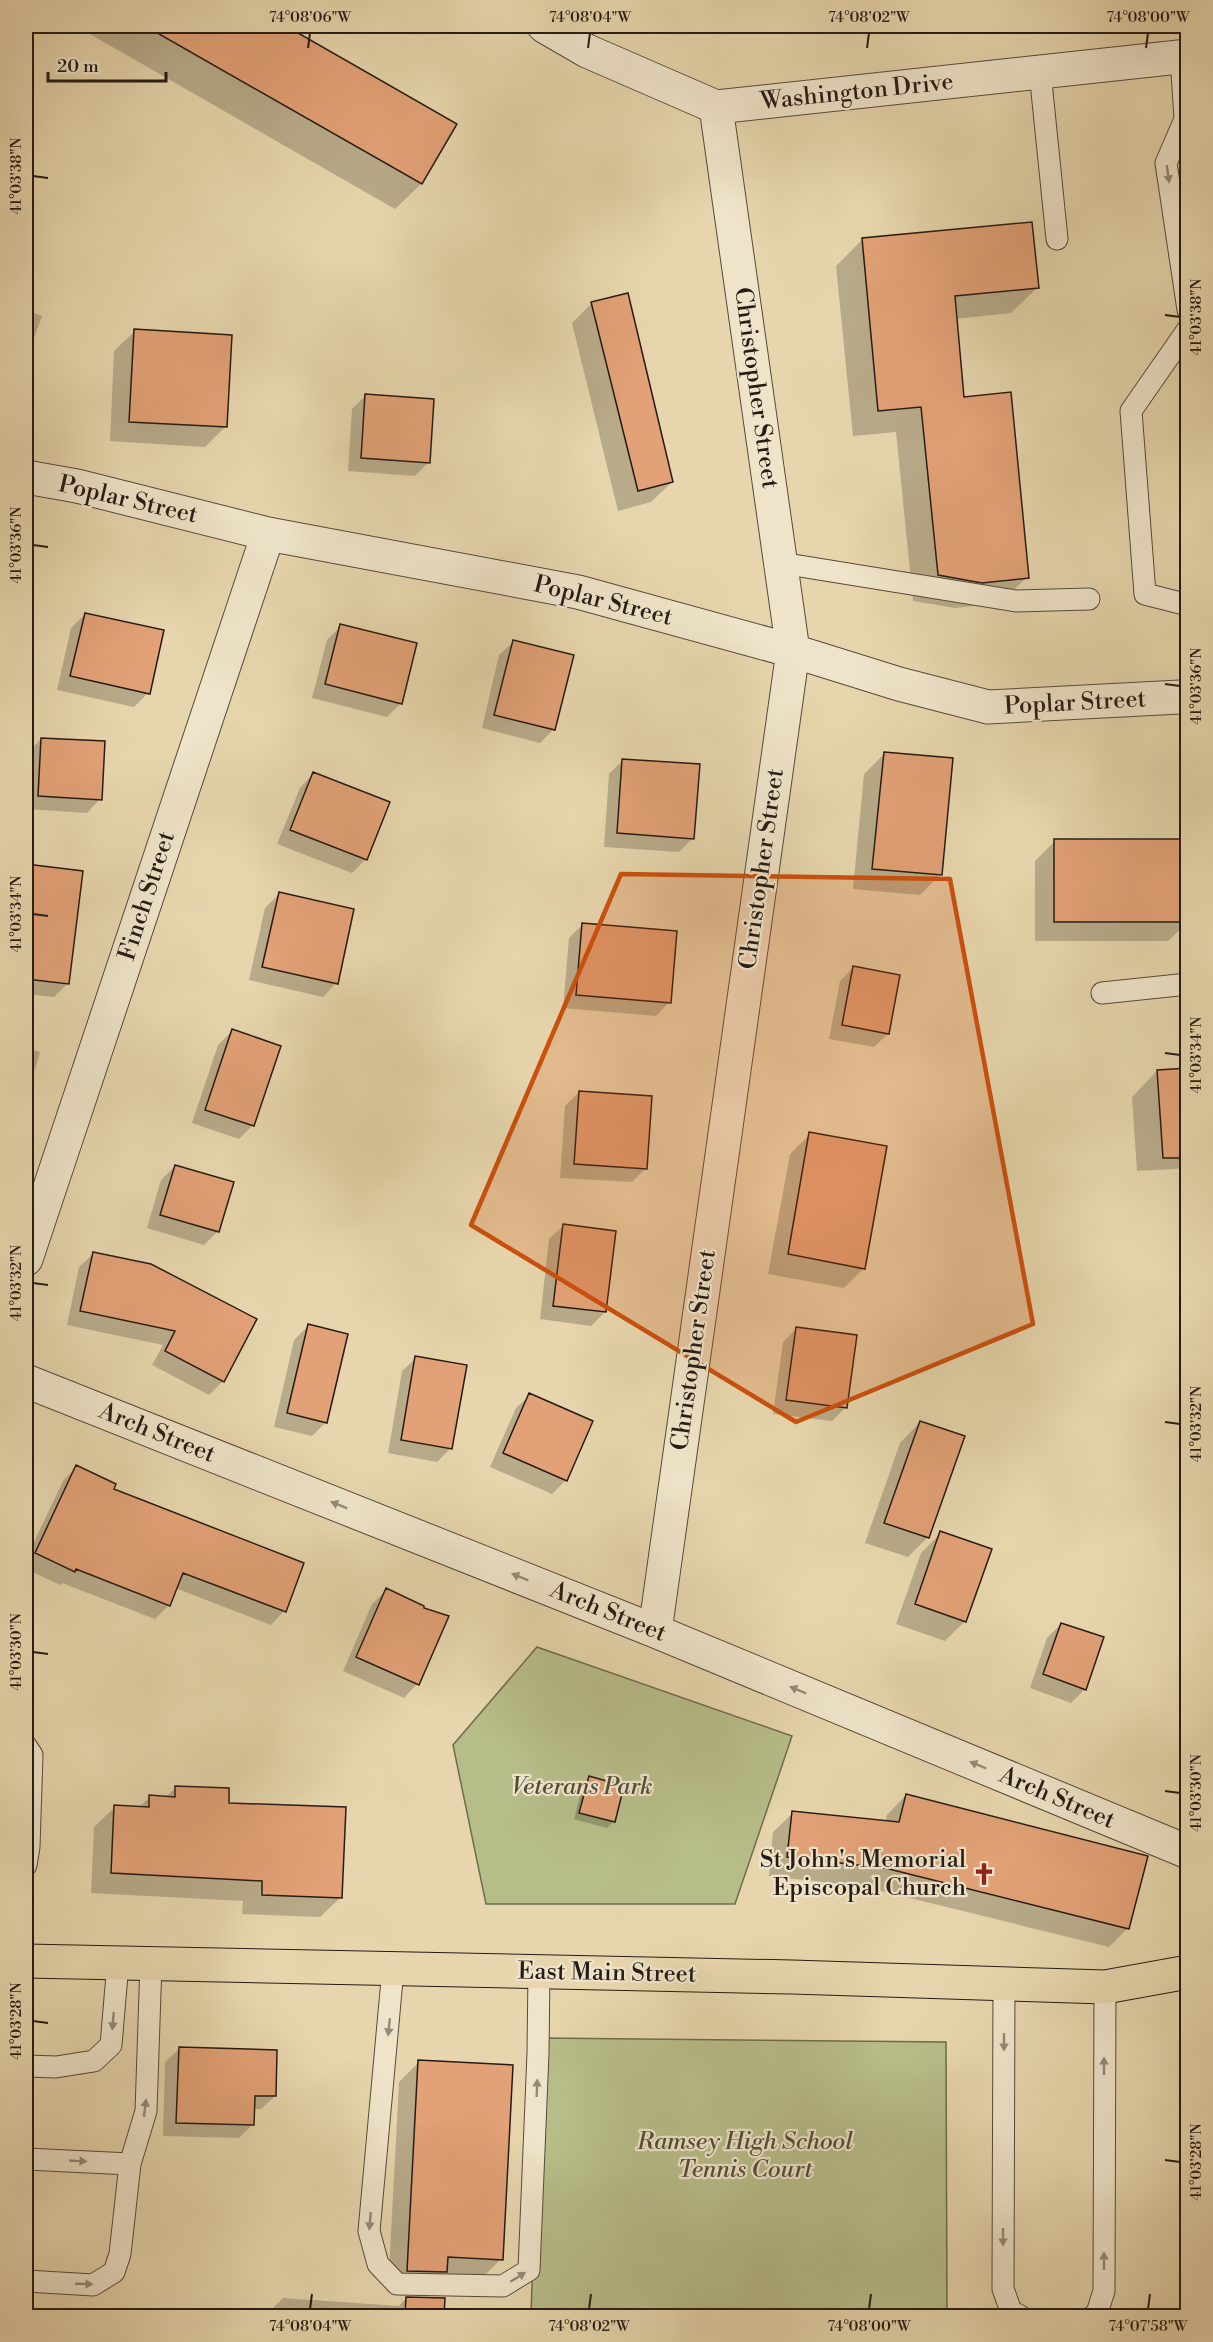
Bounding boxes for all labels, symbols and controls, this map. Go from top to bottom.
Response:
text: 74°08'06"W [269,8,351,27]
text: 74°08'04"W [549,8,631,27]
text: 74°08'02"W [828,8,910,27]
text: 74°08'00"W [1106,8,1190,27]
scale bar [48,45,166,83]
text: 20 m [57,55,99,78]
street label: Washington Drive [758,67,955,117]
text: 41°03'38"N [7,138,26,214]
one-way arrow [1163,165,1172,184]
text: 41°03'38"N [1187,279,1206,355]
street label: Christopher Street [727,286,785,491]
street label: Poplar Street [55,469,201,531]
text: 41°03'36"N [7,507,26,583]
street label: Poplar Street [531,569,676,633]
text: 41°03'36"N [1187,648,1206,724]
street label: Poplar Street [1003,684,1147,722]
street label: Christopher Street [733,766,791,971]
street label: Finch Street [112,827,182,964]
text: 41°03'34"N [7,876,26,952]
text: 41°03'34"N [1187,1017,1206,1093]
text: 41°03'32"N [7,1245,26,1321]
street label: Christopher Street [665,1247,723,1452]
text: 41°03'32"N [1187,1386,1206,1462]
street label: Arch Street [93,1396,220,1470]
one-way arrow [330,1500,348,1509]
one-way arrow [511,1572,529,1582]
street label: Arch Street [544,1575,671,1649]
text: 41°03'30"N [7,1613,26,1691]
one-way arrow [789,1685,807,1695]
text: 41°03'30"N [1187,1754,1206,1832]
one-way arrow [969,1760,987,1770]
street label: Arch Street [994,1760,1120,1836]
park label: Veterans Park [511,1772,653,1802]
place label: St John's Memorial Episcopal Church [760,1845,966,1903]
church icon: St John's Memorial Episcopal Church [971,1861,997,1887]
street label: East Main Street [517,1956,697,1990]
text: 41°03'28"N [7,1982,26,2060]
one-way arrow [108,2011,118,2030]
one-way arrow [384,2017,394,2036]
one-way arrow [999,2033,1009,2052]
one-way arrow [1099,2057,1109,2076]
one-way arrow [532,2079,541,2098]
one-way arrow [140,2098,149,2117]
text: 41°03'28"N [1187,2123,1206,2201]
park label: Ramsey High School Tennis Court [636,2127,853,2185]
one-way arrow [68,2157,87,2166]
one-way arrow [365,2211,375,2230]
one-way arrow [998,2228,1008,2247]
one-way arrow [1099,2252,1109,2271]
one-way arrow [510,2271,526,2282]
one-way arrow [74,2279,93,2289]
text: 74°08'04"W [269,2317,351,2336]
text: 74°08'02"W [548,2317,630,2336]
text: 74°08'00"W [827,2317,911,2336]
text: 74°07'58"W [1109,2317,1188,2336]

